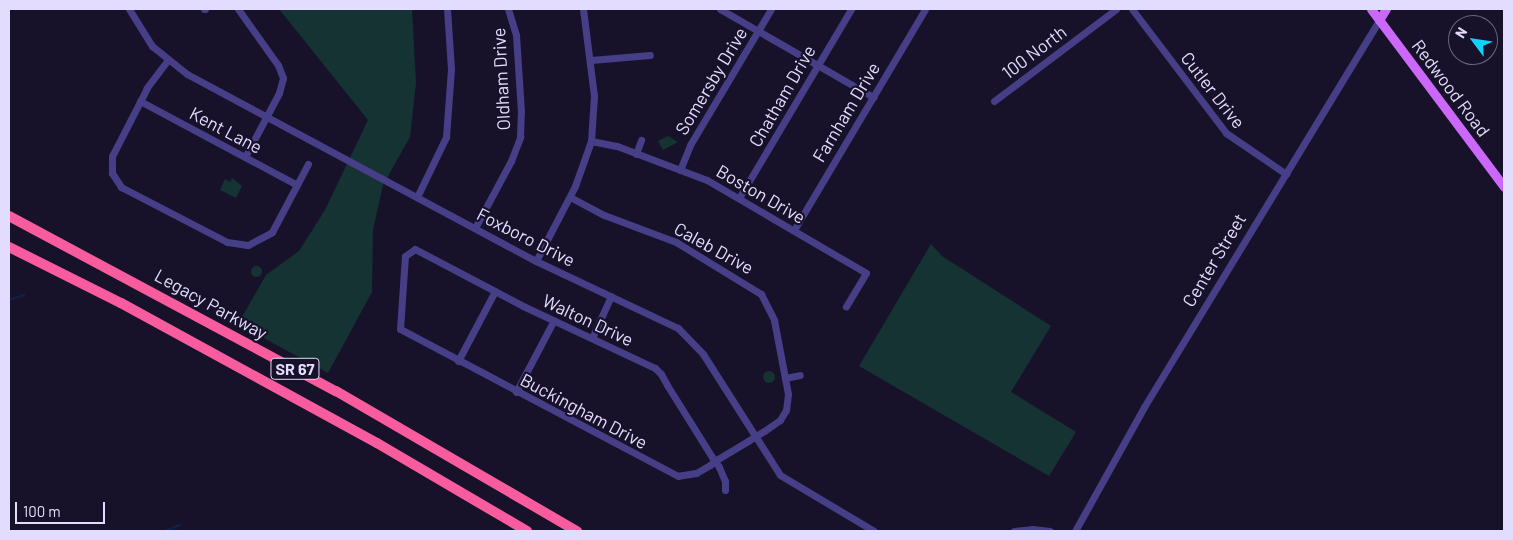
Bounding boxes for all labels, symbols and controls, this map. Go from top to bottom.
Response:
north arrow [1448,15,1498,65]
street label: 100 North [997,21,1071,83]
street label: Somersby Drive [670,23,752,139]
text: N [1451,24,1470,41]
street label: Oldham Drive [488,27,514,131]
street label: Redwood Road [1407,35,1495,141]
street label: Chatham Drive [744,41,820,151]
street label: Cutler Drive [1176,47,1250,133]
street label: Farnham Drive [808,58,884,166]
street label: Kent Lane [186,102,266,158]
street label: Boston Drive [713,160,809,228]
street label: Foxboro Drive [473,203,579,271]
street label: Center Street [1178,209,1250,311]
street label: Caleb Drive [671,217,757,279]
street label: Legacy Parkway [151,264,271,344]
street label: Walton Drive [539,290,637,350]
road number: SR 67 [270,356,320,382]
street label: Buckingham Drive [517,368,651,454]
scale bar [18,492,108,524]
text: 100 m [23,502,61,520]

